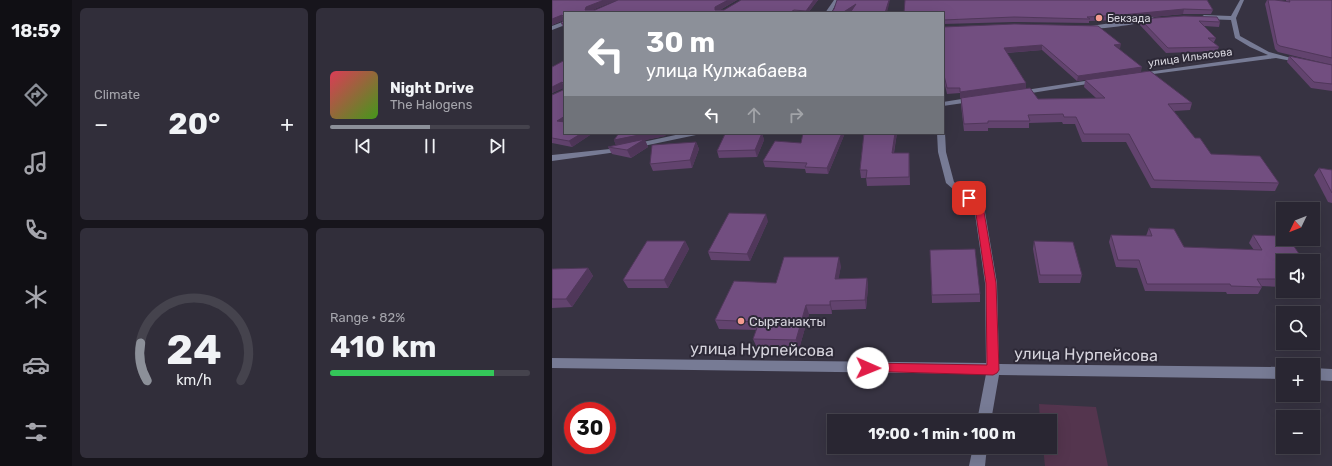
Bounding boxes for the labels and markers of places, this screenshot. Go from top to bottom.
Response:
place label: Бекзада [1107,12,1150,25]
marker: Бекзада [1094,13,1104,23]
pin [952,181,986,215]
place label: Сырғанақты [749,314,826,329]
marker: Сырғанақты [736,316,746,326]

